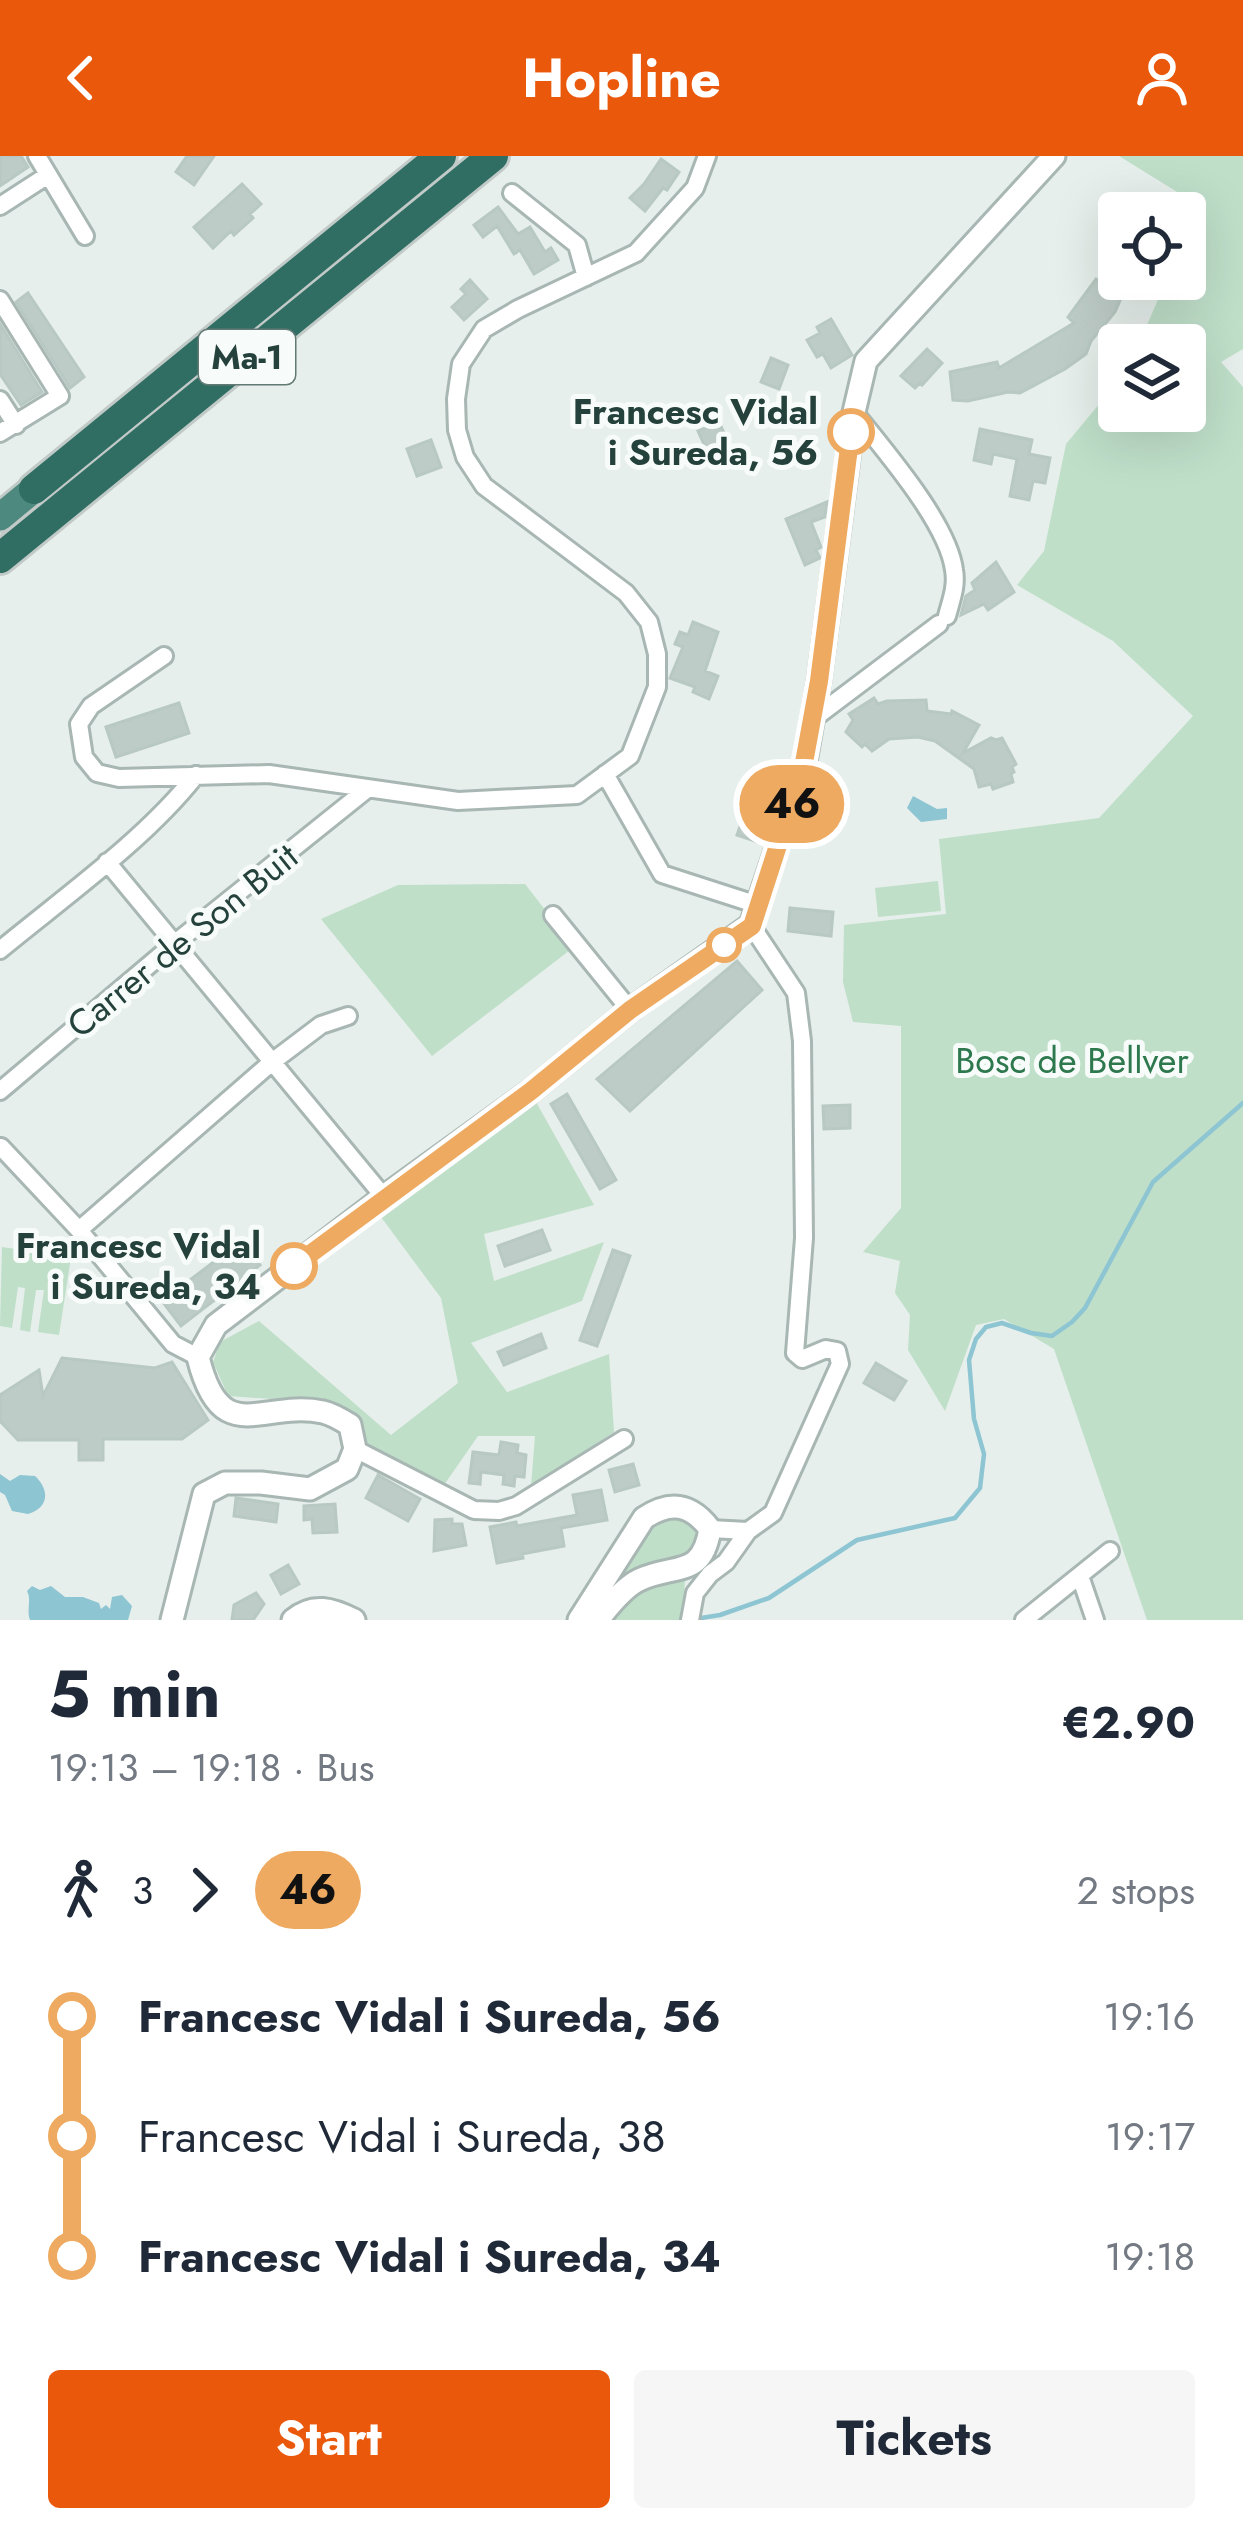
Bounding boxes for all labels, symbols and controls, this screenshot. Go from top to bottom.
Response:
text: Hopline [522,39,721,117]
icon: back [48,45,114,111]
icon: person [1129,45,1195,111]
map controls [1098,192,1206,432]
button: locate [1098,192,1206,300]
button: layers [1098,324,1206,432]
road number: Ma-1 [199,330,295,384]
place label: Francesc Vidal i Sureda, 56 [573,385,818,478]
marker: Francesc Vidal i Sureda, 56 [829,410,873,454]
line badge: 46 [738,765,846,843]
text: 46 [763,773,821,834]
street label: Carrer de Son Buit [55,830,309,1049]
unlabelled marker [708,929,740,961]
park label: Bosc de Bellver [955,1034,1189,1086]
place label: Francesc Vidal i Sureda, 34 [16,1219,261,1312]
marker: Francesc Vidal i Sureda, 34 [272,1244,316,1288]
text: 5 min [48,1646,221,1742]
text: €2.90 [1062,1690,1195,1755]
text: 19:13 – 19:18 · Bus [48,1739,374,1796]
icon: walk [48,1857,114,1923]
icon: forward [171,1857,237,1923]
text: 46 [279,1859,337,1920]
text: 3 [132,1862,153,1919]
text: 2 stops [1077,1862,1195,1919]
text: Francesc Vidal i Sureda, 56 [138,1984,721,2049]
text: 19:16 [1103,1988,1195,2045]
text: Francesc Vidal i Sureda, 38 [138,2104,666,2169]
text: 19:17 [1105,2108,1195,2165]
text: Francesc Vidal i Sureda, 34 [138,2224,721,2289]
text: 19:18 [1104,2228,1195,2285]
button: Start [48,2370,610,2508]
button: Tickets [634,2370,1195,2508]

